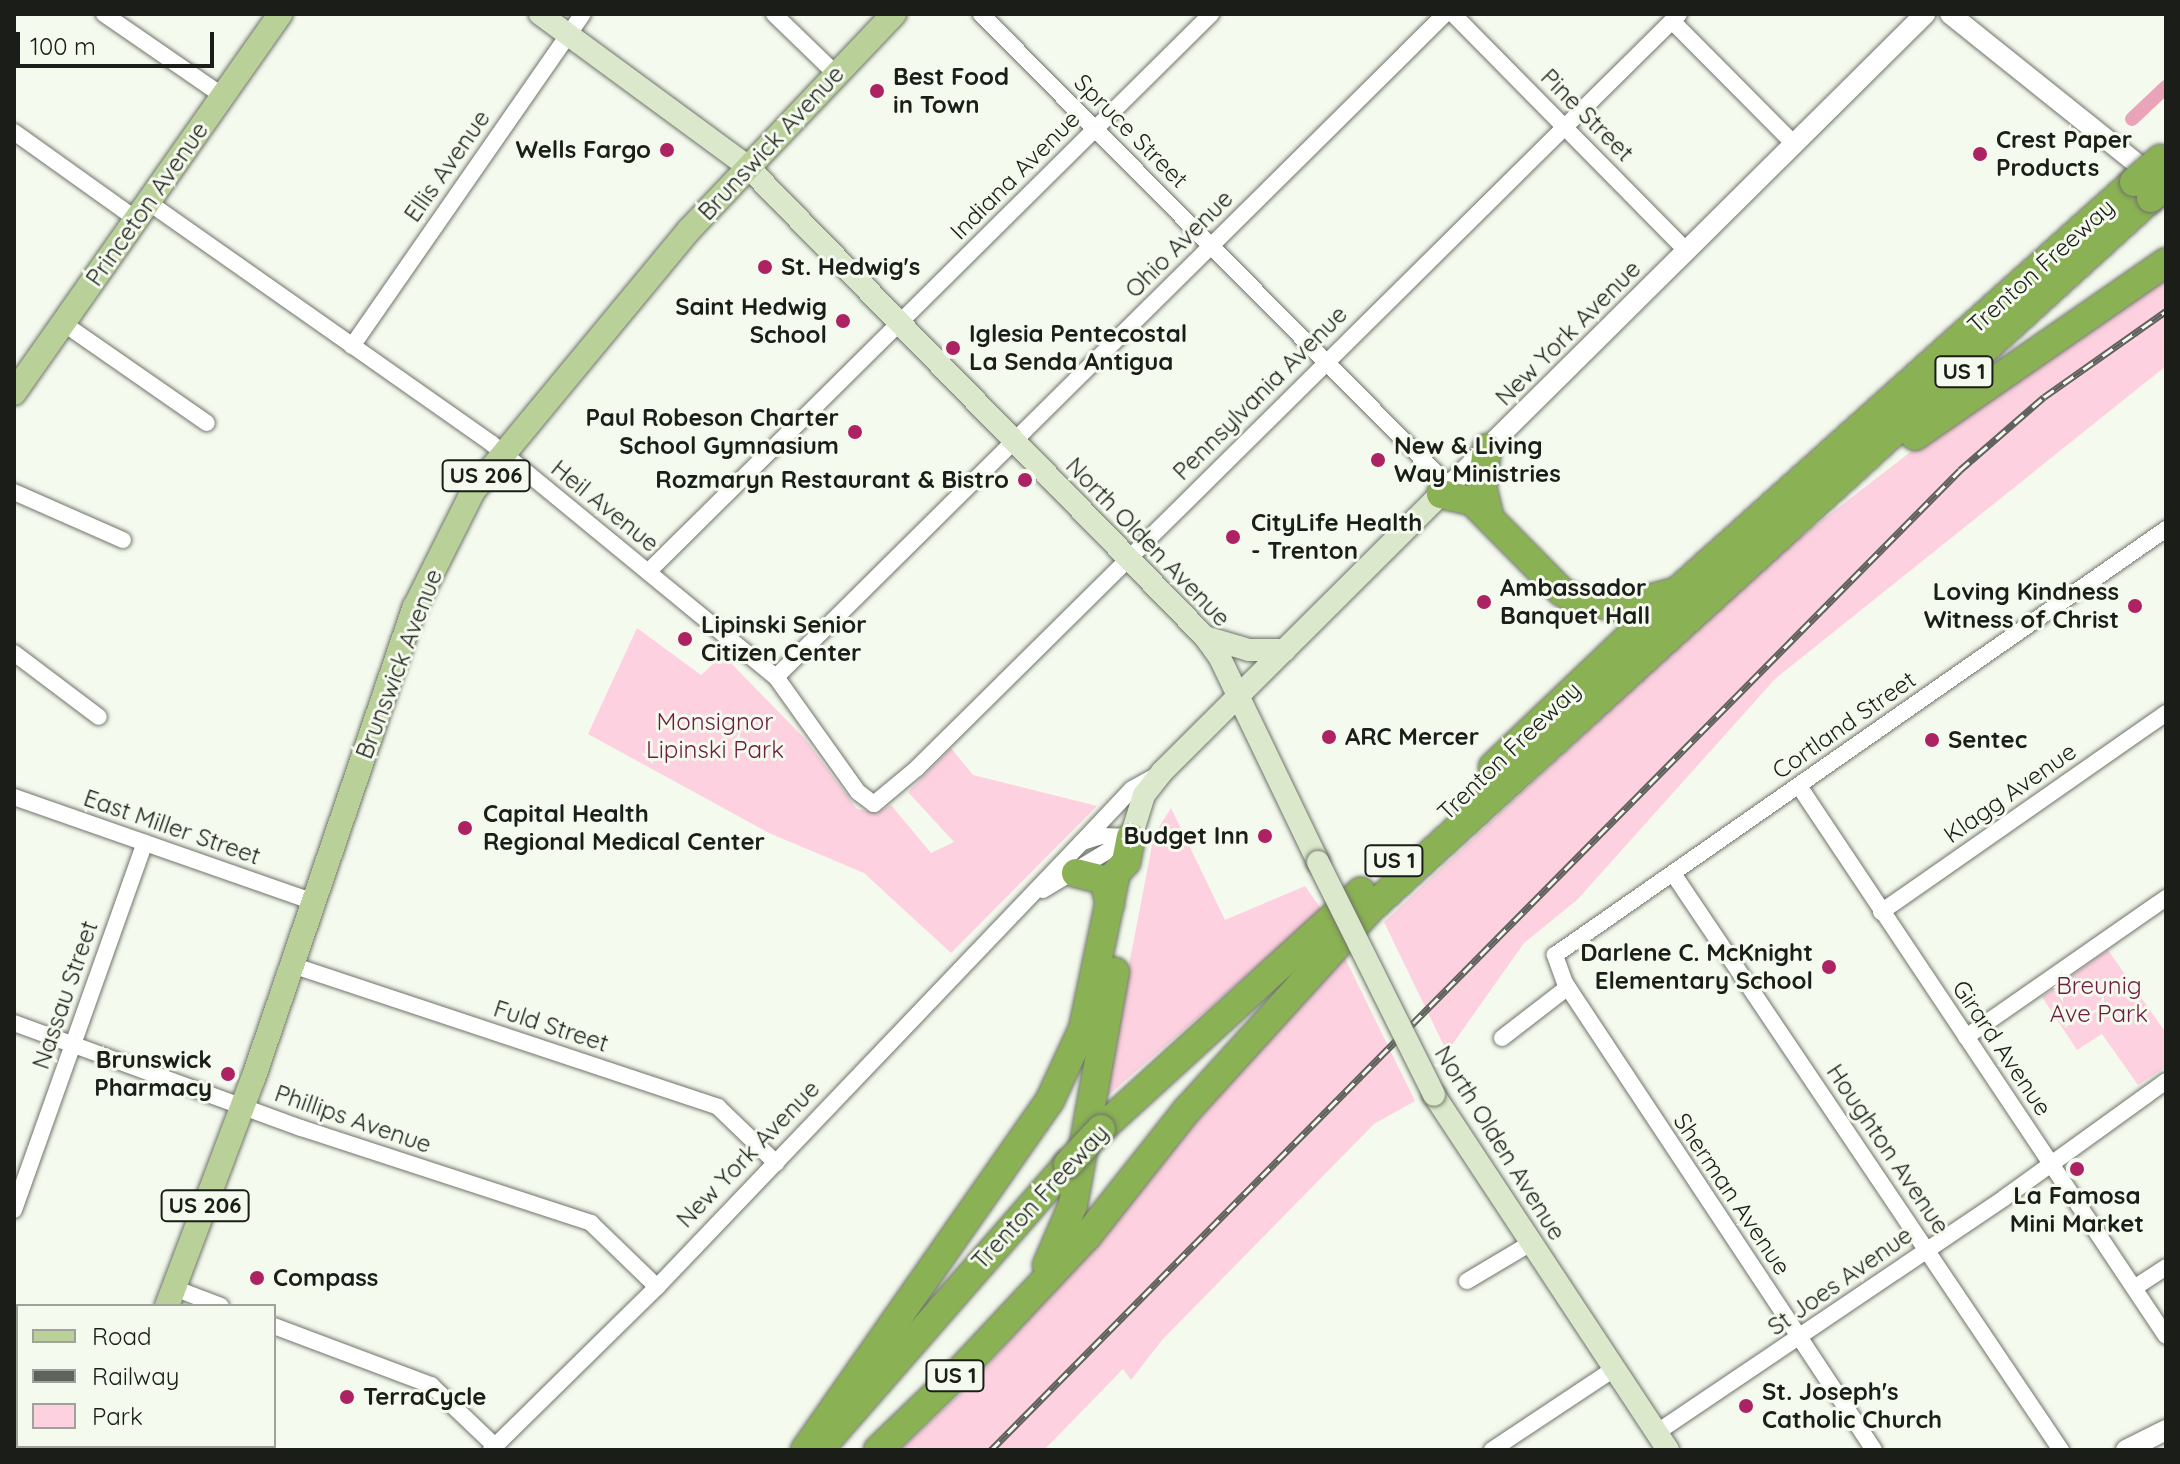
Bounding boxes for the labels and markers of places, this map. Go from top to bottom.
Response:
place label: Best Food in Town [893,63,1009,119]
marker: Best Food in Town [868,82,886,100]
place label: Crest Paper Products [1996,126,2132,182]
place label: Wells Fargo [515,136,651,164]
marker: Wells Fargo [658,141,676,159]
marker: Crest Paper Products [1971,145,1989,163]
place label: St. Hedwig's [781,253,920,281]
marker: St. Hedwig's [756,258,774,276]
place label: Saint Hedwig School [675,293,827,349]
marker: Saint Hedwig School [834,312,852,330]
place label: Iglesia Pentecostal La Senda Antigua [969,320,1187,376]
marker: Iglesia Pentecostal La Senda Antigua [944,339,962,357]
place label: Paul Robeson Charter School Gymnasium [586,404,839,460]
marker: Paul Robeson Charter School Gymnasium [846,423,864,441]
place label: New & Living Way Ministries [1394,432,1561,488]
marker: New & Living Way Ministries [1369,451,1387,469]
place label: Rozmaryn Restaurant & Bistro [655,466,1009,494]
marker: Rozmaryn Restaurant & Bistro [1016,471,1034,489]
place label: CityLife Health - Trenton [1251,509,1422,565]
marker: CityLife Health - Trenton [1222,526,1244,548]
place label: Ambassador Banquet Hall [1500,574,1650,630]
place label: Loving Kindness Witness of Christ [1924,578,2119,634]
marker: Ambassador Banquet Hall [1475,593,1493,611]
marker: Loving Kindness Witness of Christ [2126,597,2144,615]
place label: Lipinski Senior Citizen Center [701,611,867,667]
marker: Lipinski Senior Citizen Center [676,630,694,648]
place label: ARC Mercer [1345,723,1479,751]
place label: Sentec [1948,726,2027,754]
marker: ARC Mercer [1320,728,1338,746]
marker: Sentec [1923,731,1941,749]
place label: Capital Health Regional Medical Center [483,800,765,856]
marker: Capital Health Regional Medical Center [454,817,476,839]
place label: Budget Inn [1123,822,1249,850]
marker: Budget Inn [1256,827,1274,845]
place label: Darlene C. McKnight Elementary School [1580,939,1813,995]
marker: Darlene C. McKnight Elementary School [1820,958,1838,976]
place label: Brunswick Pharmacy [94,1046,212,1102]
marker: Brunswick Pharmacy [219,1065,237,1083]
marker: La Famosa Mini Market [2068,1160,2086,1178]
place label: La Famosa Mini Market [2010,1182,2144,1238]
place label: Compass [273,1264,378,1292]
marker: Compass [248,1269,266,1287]
place label: St. Joseph's Catholic Church [1762,1378,1942,1434]
place label: TerraCycle [363,1383,486,1411]
marker: TerraCycle [338,1388,356,1406]
marker: St. Joseph's Catholic Church [1737,1397,1755,1415]

